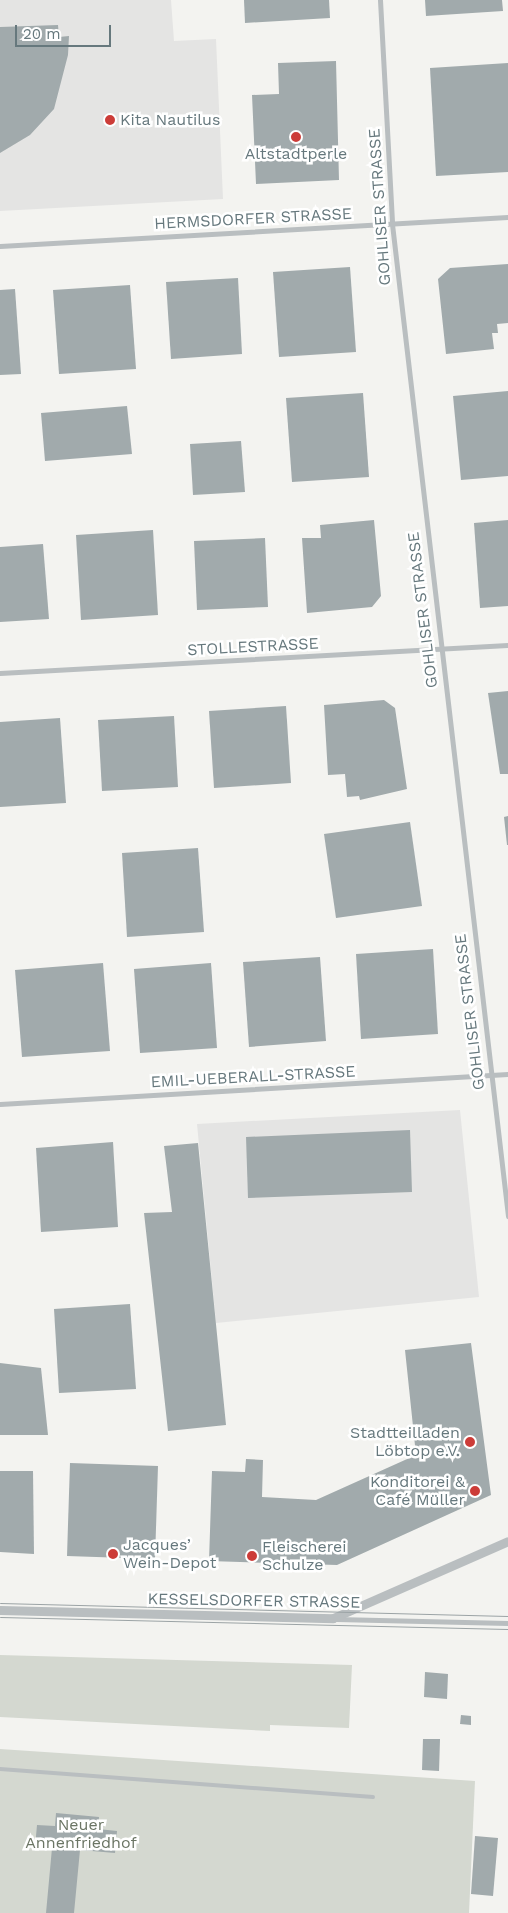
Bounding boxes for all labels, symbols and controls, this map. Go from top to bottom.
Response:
scale bar [18,15,114,47]
text: 20 m [23,25,61,43]
place label: Kita Nautilus [120,110,221,130]
marker: Kita Nautilus [104,114,116,126]
street label: GOHLISER STRASSE [365,128,395,286]
marker: Altstadtperle [290,131,302,143]
place label: Altstadtperle [245,144,347,164]
street label: HERMSDORFER STRASSE [154,204,352,234]
street label: GOHLISER STRASSE [404,531,442,689]
street label: STOLLESTRASSE [187,634,319,660]
street label: GOHLISER STRASSE [451,933,489,1091]
street label: EMIL-UEBERALL-STRASSE [150,1062,356,1092]
place label: Stadtteilladen Löbtop e.V. [350,1423,460,1461]
marker: Stadtteilladen Löbtop e.V. [464,1436,476,1448]
place label: Konditorei & Café Müller [370,1472,465,1510]
marker: Konditorei & Café Müller [469,1485,481,1497]
place label: Jacques’ Wein-Depot [123,1535,216,1573]
place label: Fleischerei Schulze [262,1537,346,1575]
marker: Jacques’ Wein-Depot [107,1548,119,1560]
marker: Fleischerei Schulze [246,1550,258,1562]
street label: KESSELSDORFER STRASSE [148,1590,360,1612]
park label: Neuer Annenfriedhof [25,1815,137,1853]

